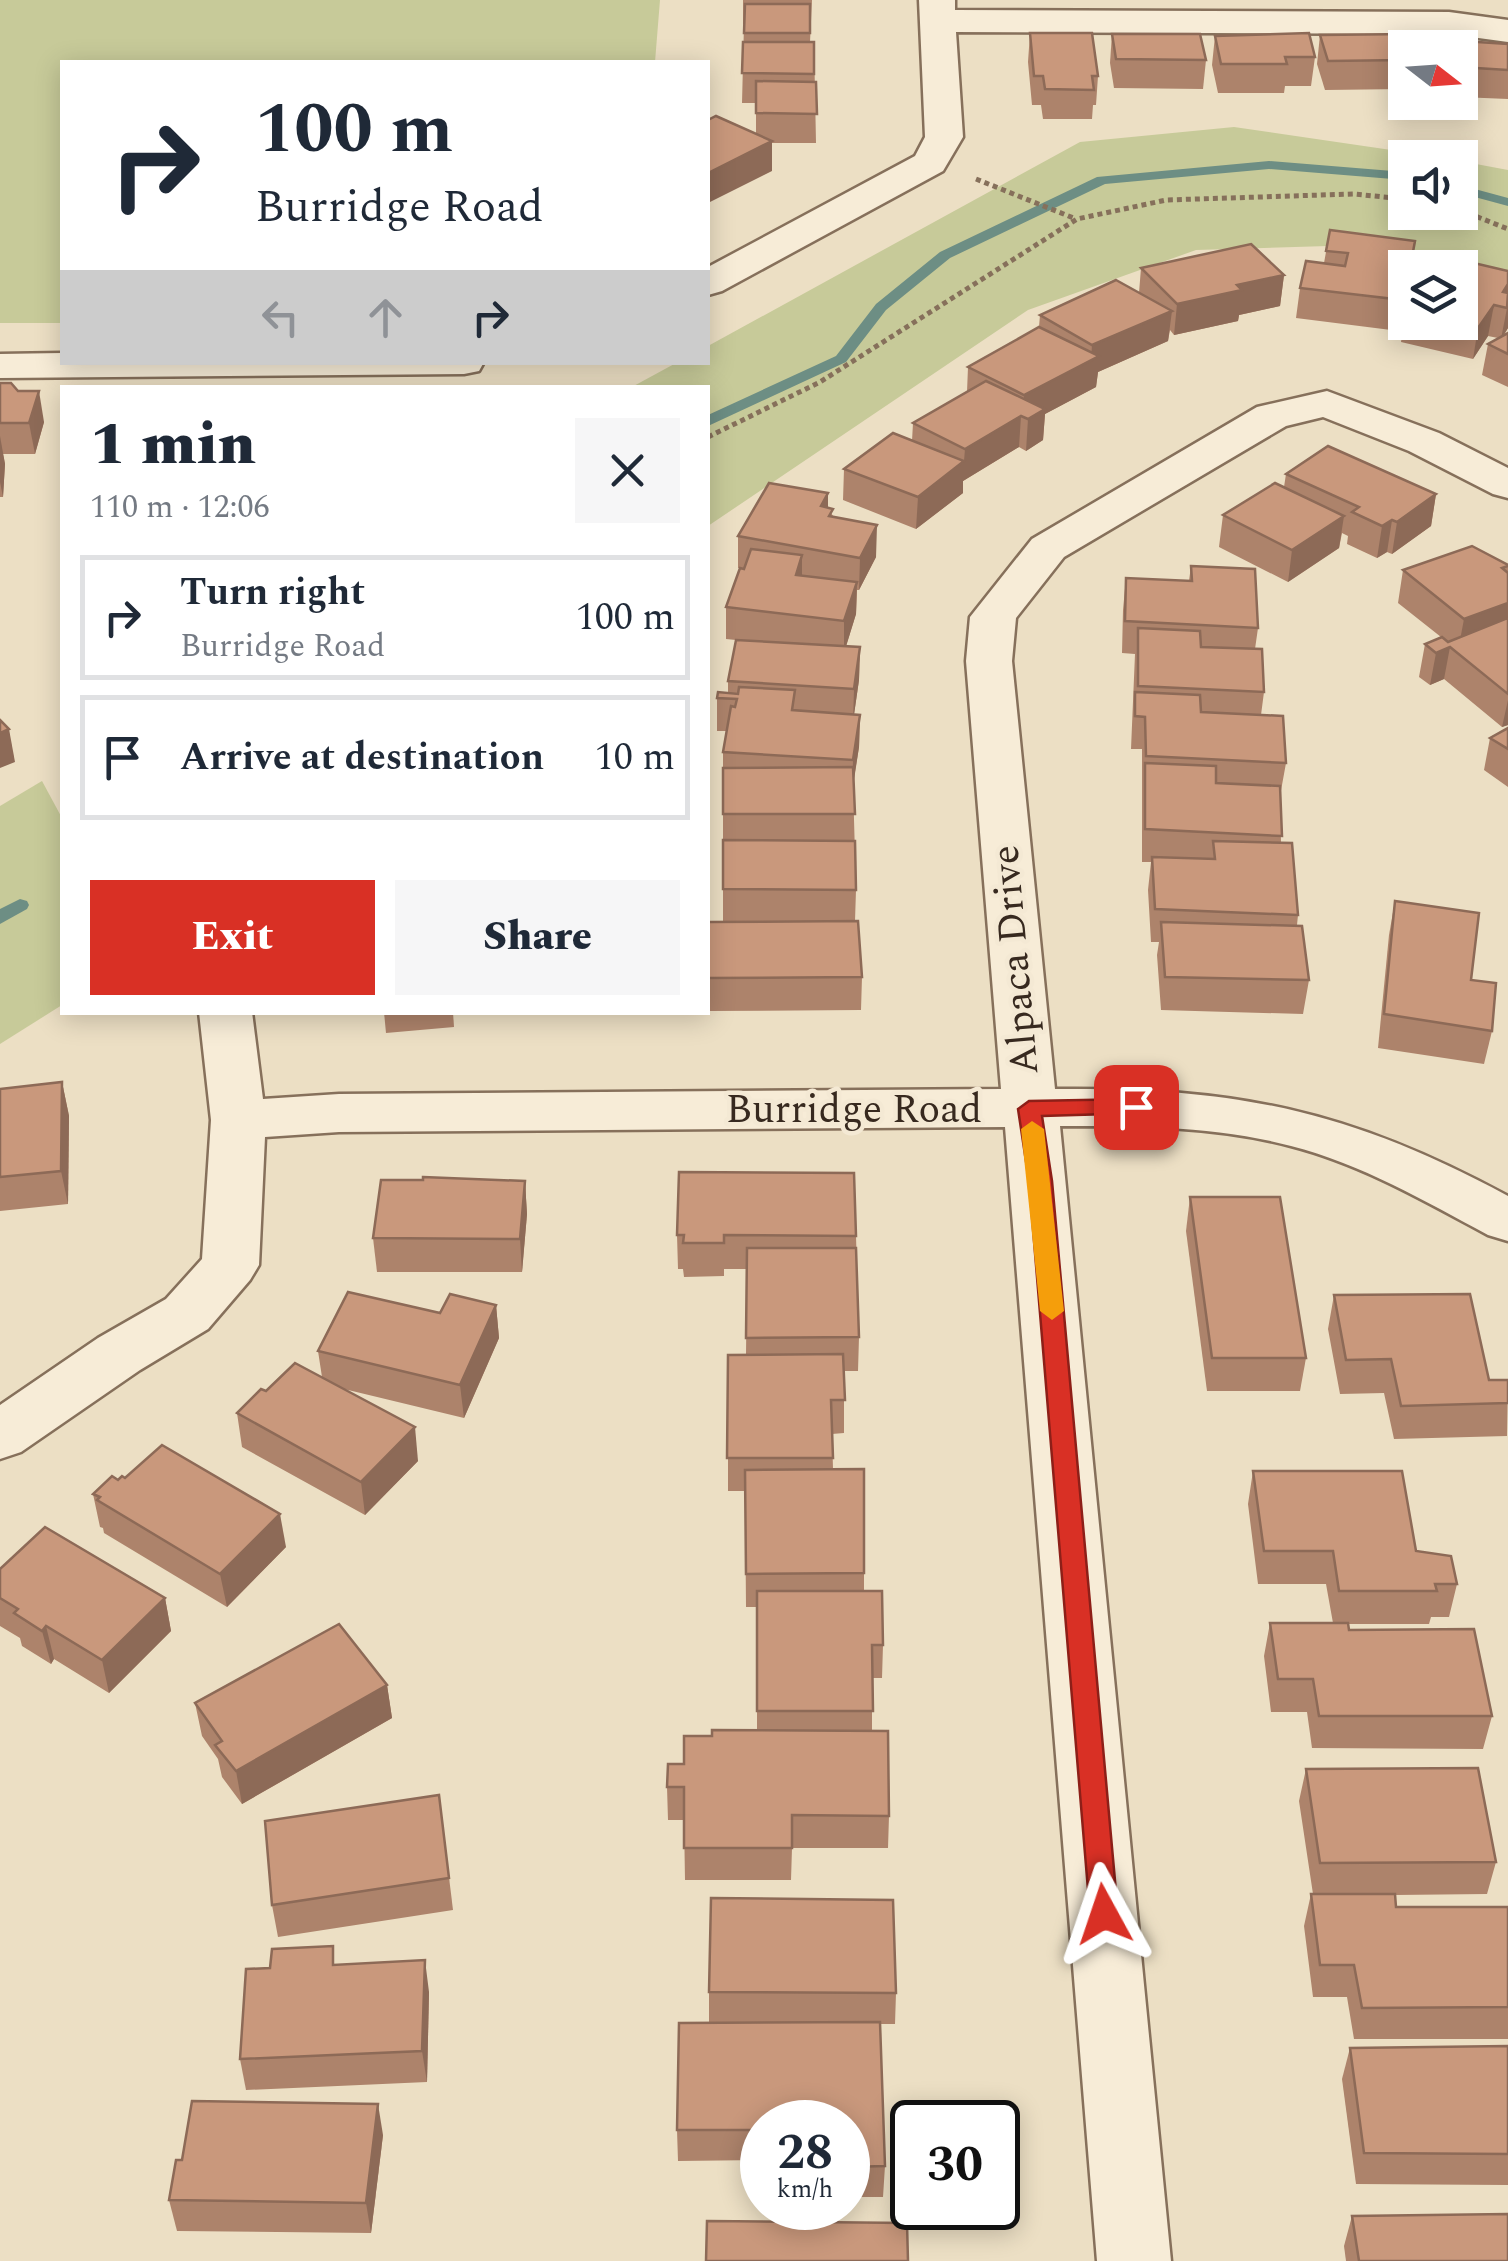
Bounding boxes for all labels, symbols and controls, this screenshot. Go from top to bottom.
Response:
north arrow [1388,30,1478,120]
map controls [1388,30,1478,340]
text: 100 m [255,77,453,183]
icon: right [90,100,220,230]
button: sound [1388,140,1478,230]
text: Burridge Road [255,173,543,242]
button: layers [1388,250,1478,340]
icon: left [253,290,308,345]
icon: ahead [358,290,413,345]
icon: right [463,290,518,345]
text: 1 min [90,399,256,491]
button: close [575,418,680,523]
text: 110 m · 12:06 [90,483,270,532]
text: Turn right [180,564,365,622]
text: 100 m [576,589,675,647]
icon: right [95,590,150,645]
text: Burridge Road [180,622,385,671]
text: Arrive at destination [180,729,544,787]
text: 10 m [595,729,675,787]
icon: arrive [95,730,150,785]
street label: Alpaca Drive [976,843,1056,1077]
button: Exit [90,880,375,995]
button: Share [395,880,680,995]
pin [1094,1065,1179,1150]
street label: Burridge Road [726,1080,982,1141]
icon: arrive [1109,1080,1164,1135]
position arrow [1052,1862,1156,1966]
speed limit sign: 30 [890,2100,1020,2230]
text: 28 [777,2115,833,2191]
text: km/h [777,2171,833,2209]

